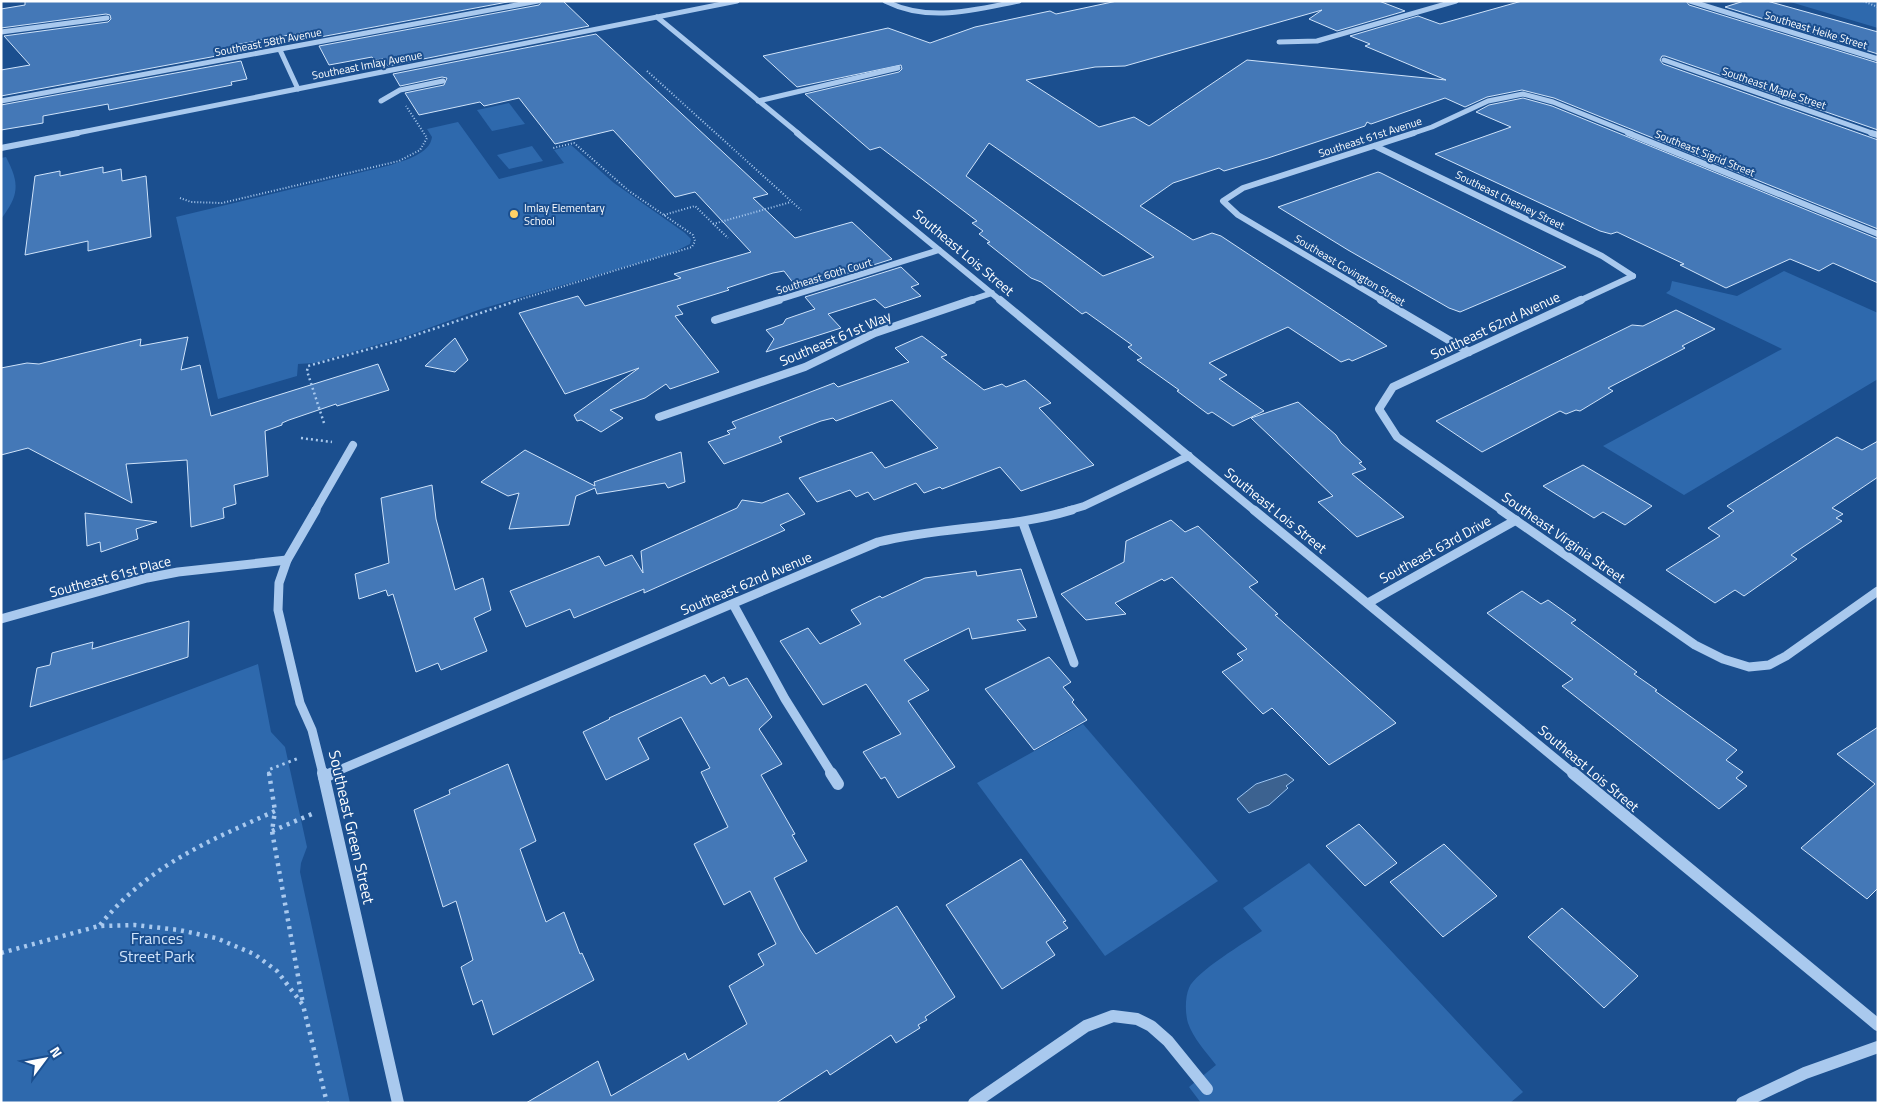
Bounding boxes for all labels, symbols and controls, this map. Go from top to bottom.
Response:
street label: Southeast Heike Street [1763,7,1869,53]
street label: Southeast 58th Avenue [213,24,323,60]
street label: Southeast Imlay Avenue [311,46,424,84]
street label: Southeast Maple Street [1720,63,1828,113]
street label: Southeast 61st Avenue [1316,113,1424,161]
street label: Southeast Sigrid Street [1653,126,1758,180]
street label: Southeast Chesney Street [1453,167,1567,234]
place label: Imlay Elementary School [524,200,606,229]
street label: Southeast Lois Street [909,203,1019,301]
marker: Imlay Elementary School [508,208,520,220]
street label: Southeast Covington Street [1291,230,1409,310]
street label: Southeast 60th Court [774,254,874,298]
street label: Southeast 62nd Avenue [1427,286,1563,364]
street label: Southeast 61st Way [776,305,894,371]
street label: Southeast Lois Street [1220,462,1332,558]
street label: Southeast Virginia Street [1498,486,1630,588]
street label: Southeast 63rd Drive [1375,510,1495,588]
street label: Southeast 62nd Avenue [677,546,815,620]
street label: Southeast 61st Place [47,550,173,602]
street label: Southeast Lois Street [1534,719,1644,817]
street label: Southeast Green Street [323,748,381,907]
park label: Frances Street Park [119,926,195,968]
north arrow [20,1034,70,1084]
text: N [45,1042,68,1062]

